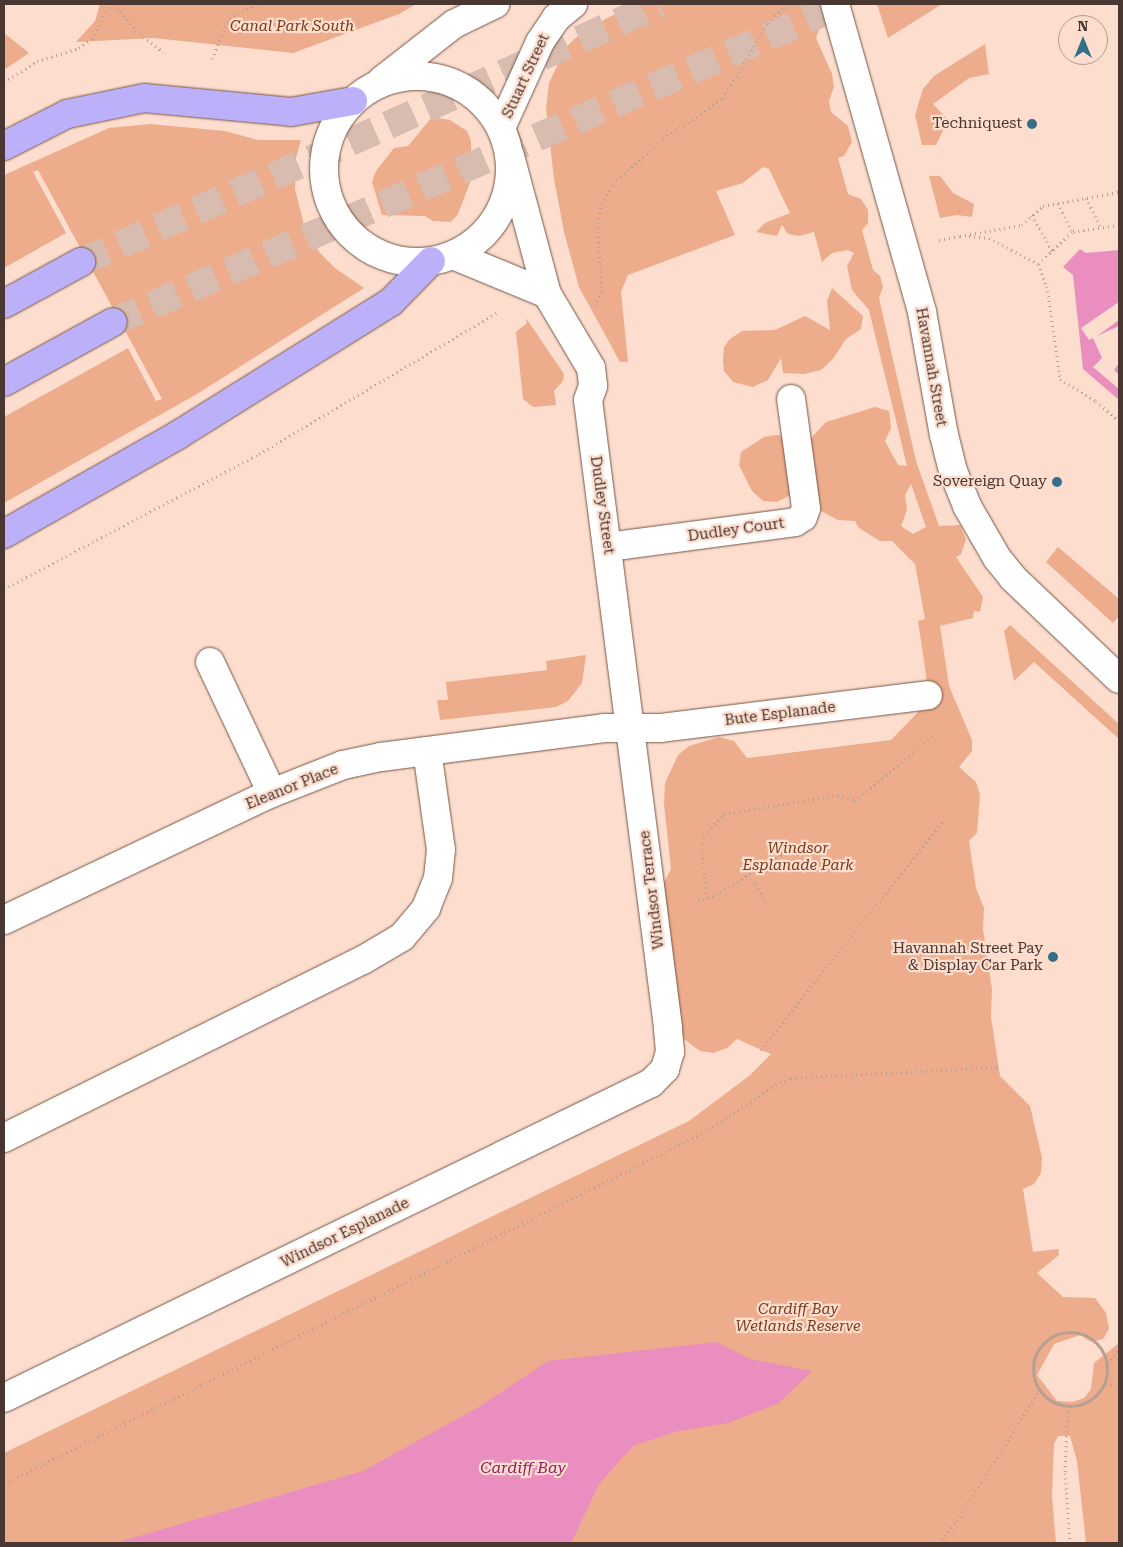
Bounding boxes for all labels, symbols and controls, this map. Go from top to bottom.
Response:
north arrow [1058,15,1108,65]
park label: Canal Park South [230,18,354,36]
text: N [1078,18,1088,34]
street label: Stuart Street [499,31,553,121]
place label: Techniquest [932,115,1022,133]
marker: Techniquest [1026,118,1038,130]
street label: Havannah Street [912,306,950,428]
street label: Dudley Street [586,455,618,555]
place label: Sovereign Quay [933,473,1047,491]
marker: Sovereign Quay [1051,476,1063,488]
street label: Dudley Court [687,514,785,546]
street label: Bute Esplanade [724,698,836,730]
street label: Eleanor Place [243,760,341,814]
street label: Windsor Terrace [636,830,668,950]
park label: Windsor Esplanade Park [743,839,853,874]
place label: Havannah Street Pay & Display Car Park [893,939,1043,974]
marker: Havannah Street Pay & Display Car Park [1047,951,1059,963]
street label: Windsor Esplanade [278,1194,412,1272]
park label: Cardiff Bay Wetlands Reserve [735,1300,861,1335]
water label: Cardiff Bay [480,1458,566,1478]

